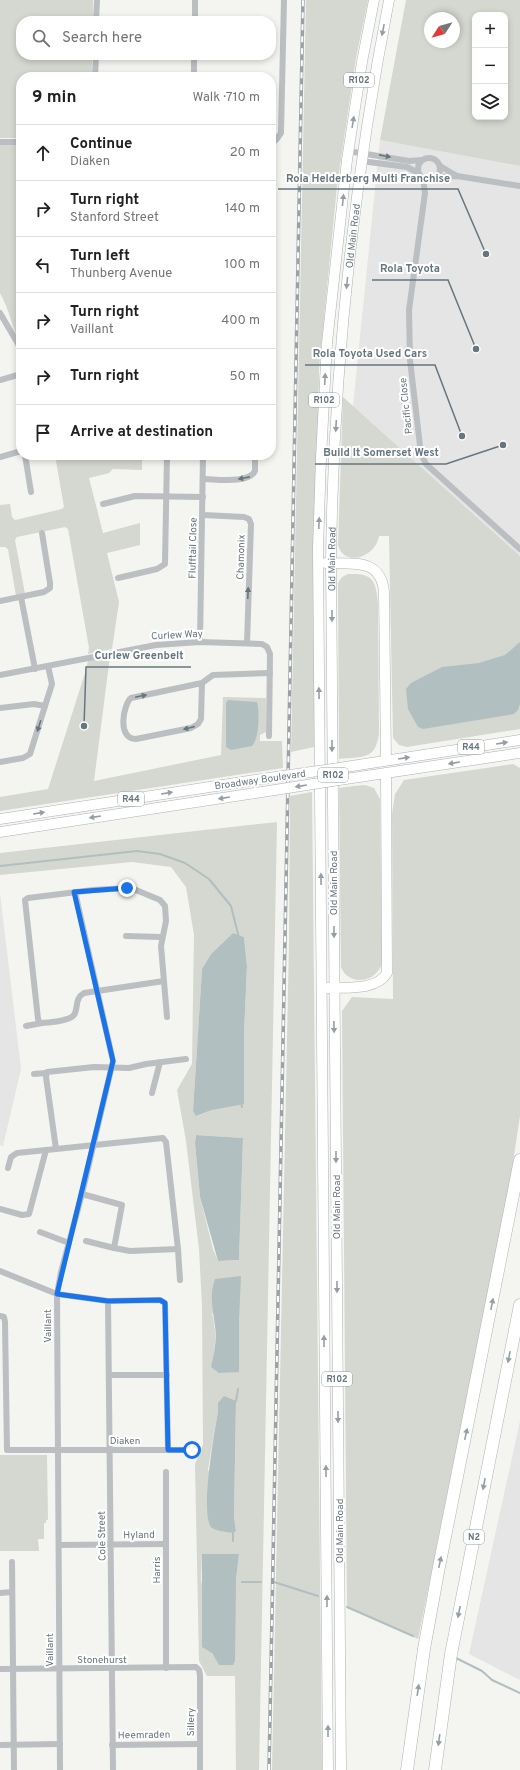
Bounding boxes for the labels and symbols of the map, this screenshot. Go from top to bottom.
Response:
north arrow [424,12,460,48]
one-way arrow [380,24,386,36]
road number: R102 [344,73,374,87]
one-way arrow [350,116,356,128]
one-way arrow [379,154,391,160]
callout: Rola Helderberg Multi Franchise [278,166,458,189]
text: Rola Helderberg Multi Franchise [286,172,450,186]
one-way arrow [339,194,346,206]
street label: Old Main Road [344,203,364,269]
callout: Rola Toyota [372,257,448,280]
text: Rola Toyota [380,262,440,276]
one-way arrow [344,277,350,289]
callout: Rola Toyota Used Cars [305,342,435,365]
text: Rola Toyota Used Cars [313,347,427,361]
one-way arrow [322,372,328,385]
street label: Pacific Close [397,377,416,435]
road number: R102 [309,393,339,407]
one-way arrow [332,420,339,432]
callout: Build It Somerset West [315,441,446,464]
text: Build It Somerset West [323,446,439,460]
one-way arrow [238,475,250,481]
one-way arrow [316,516,322,529]
street label: Flufftail Close [186,517,201,579]
street label: Old Main Road [326,527,340,591]
street label: Chamonix [234,534,249,580]
one-way arrow [245,587,252,599]
one-way arrow [329,610,335,623]
street label: Curlew Way [151,628,203,643]
callout: Curlew Greenbelt [86,644,191,667]
text: Curlew Greenbelt [94,649,184,663]
one-way arrow [316,686,322,699]
one-way arrow [135,692,147,698]
one-way arrow [36,721,42,733]
one-way arrow [182,725,195,731]
one-way arrow [496,739,508,745]
one-way arrow [329,740,336,752]
road number: R44 [458,740,484,754]
one-way arrow [398,755,410,761]
one-way arrow [448,760,460,766]
street label: Broadway Boulevard [214,768,307,793]
road number: R102 [318,768,348,782]
one-way arrow [295,783,307,789]
one-way arrow [161,790,173,796]
road number: R44 [118,792,144,806]
one-way arrow [218,795,230,801]
one-way arrow [32,810,45,816]
one-way arrow [89,814,101,820]
street label: Old Main Road [328,851,341,915]
one-way arrow [317,873,324,885]
route end [118,879,136,897]
one-way arrow [331,926,337,939]
one-way arrow [331,1021,338,1033]
one-way arrow [333,1151,339,1164]
street label: Old Main Road [331,1175,344,1239]
one-way arrow [334,1281,340,1294]
one-way arrow [489,1298,495,1310]
street label: Vaillant [42,1309,55,1343]
one-way arrow [321,1334,327,1347]
one-way arrow [506,1350,512,1363]
road number: R102 [322,1372,352,1386]
one-way arrow [335,1411,341,1424]
one-way arrow [464,1428,470,1441]
street label: Diaken [110,1435,140,1448]
route start [183,1441,201,1459]
one-way arrow [322,1465,329,1477]
one-way arrow [481,1478,487,1490]
street label: Old Main Road [334,1499,347,1563]
street label: Cole Street [96,1511,109,1561]
street label: Hyland [123,1529,155,1542]
road number: N2 [464,1530,484,1544]
street label: Harris [151,1556,164,1584]
one-way arrow [438,1556,444,1568]
one-way arrow [324,1594,330,1607]
one-way arrow [456,1606,462,1618]
street label: Vaillant [44,1633,57,1667]
street label: Stonehurst [77,1654,127,1667]
one-way arrow [415,1684,421,1696]
street label: Sillery [185,1708,198,1736]
one-way arrow [325,1724,331,1737]
street label: Heemraden [118,1729,170,1742]
one-way arrow [436,1734,442,1746]

